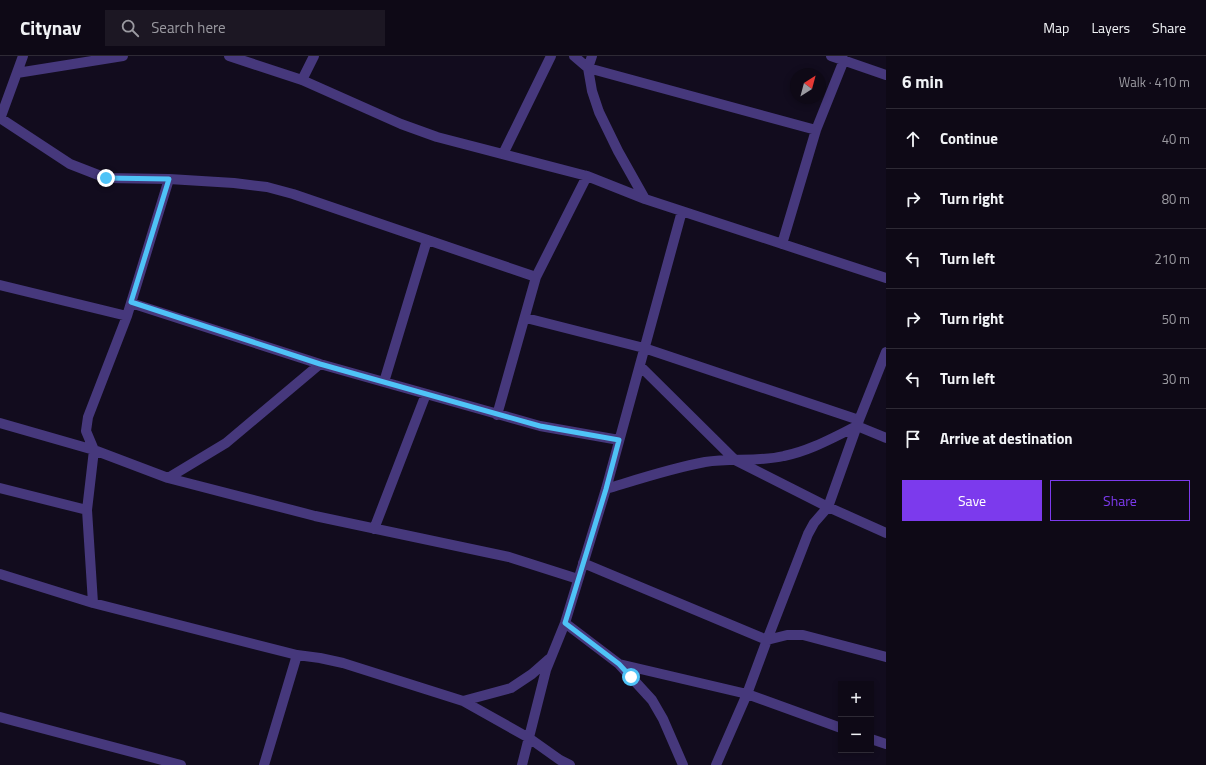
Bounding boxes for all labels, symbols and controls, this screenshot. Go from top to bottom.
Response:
search box [105,10,385,46]
text: Citynav [20,13,81,42]
text: Search here [151,16,226,39]
icon: search [119,17,141,39]
text: Map [1043,17,1069,38]
text: Layers [1091,17,1130,38]
text: Share [1152,17,1186,38]
north arrow [790,68,826,104]
text: 6 min [902,69,943,95]
text: Walk · 410 m [1119,72,1190,92]
text: Continue [940,127,998,150]
icon: ahead [902,128,924,150]
text: 40 m [1162,129,1190,149]
route end [97,169,115,187]
text: Turn right [940,187,1004,210]
icon: right [902,188,924,210]
text: 80 m [1162,189,1190,209]
text: Turn left [940,247,995,270]
icon: left [902,248,924,270]
text: 210 m [1154,249,1190,269]
text: Turn right [940,307,1004,330]
icon: right [902,308,924,330]
text: 50 m [1162,309,1190,329]
text: Turn left [940,367,995,390]
icon: left [902,368,924,390]
text: 30 m [1162,369,1190,389]
text: Arrive at destination [940,427,1073,450]
icon: arrive [902,428,924,450]
button: Save [902,480,1042,521]
button: Share [1050,480,1190,521]
route start [622,668,640,686]
map controls [838,681,874,753]
button: + [838,681,874,717]
button: − [838,717,874,753]

